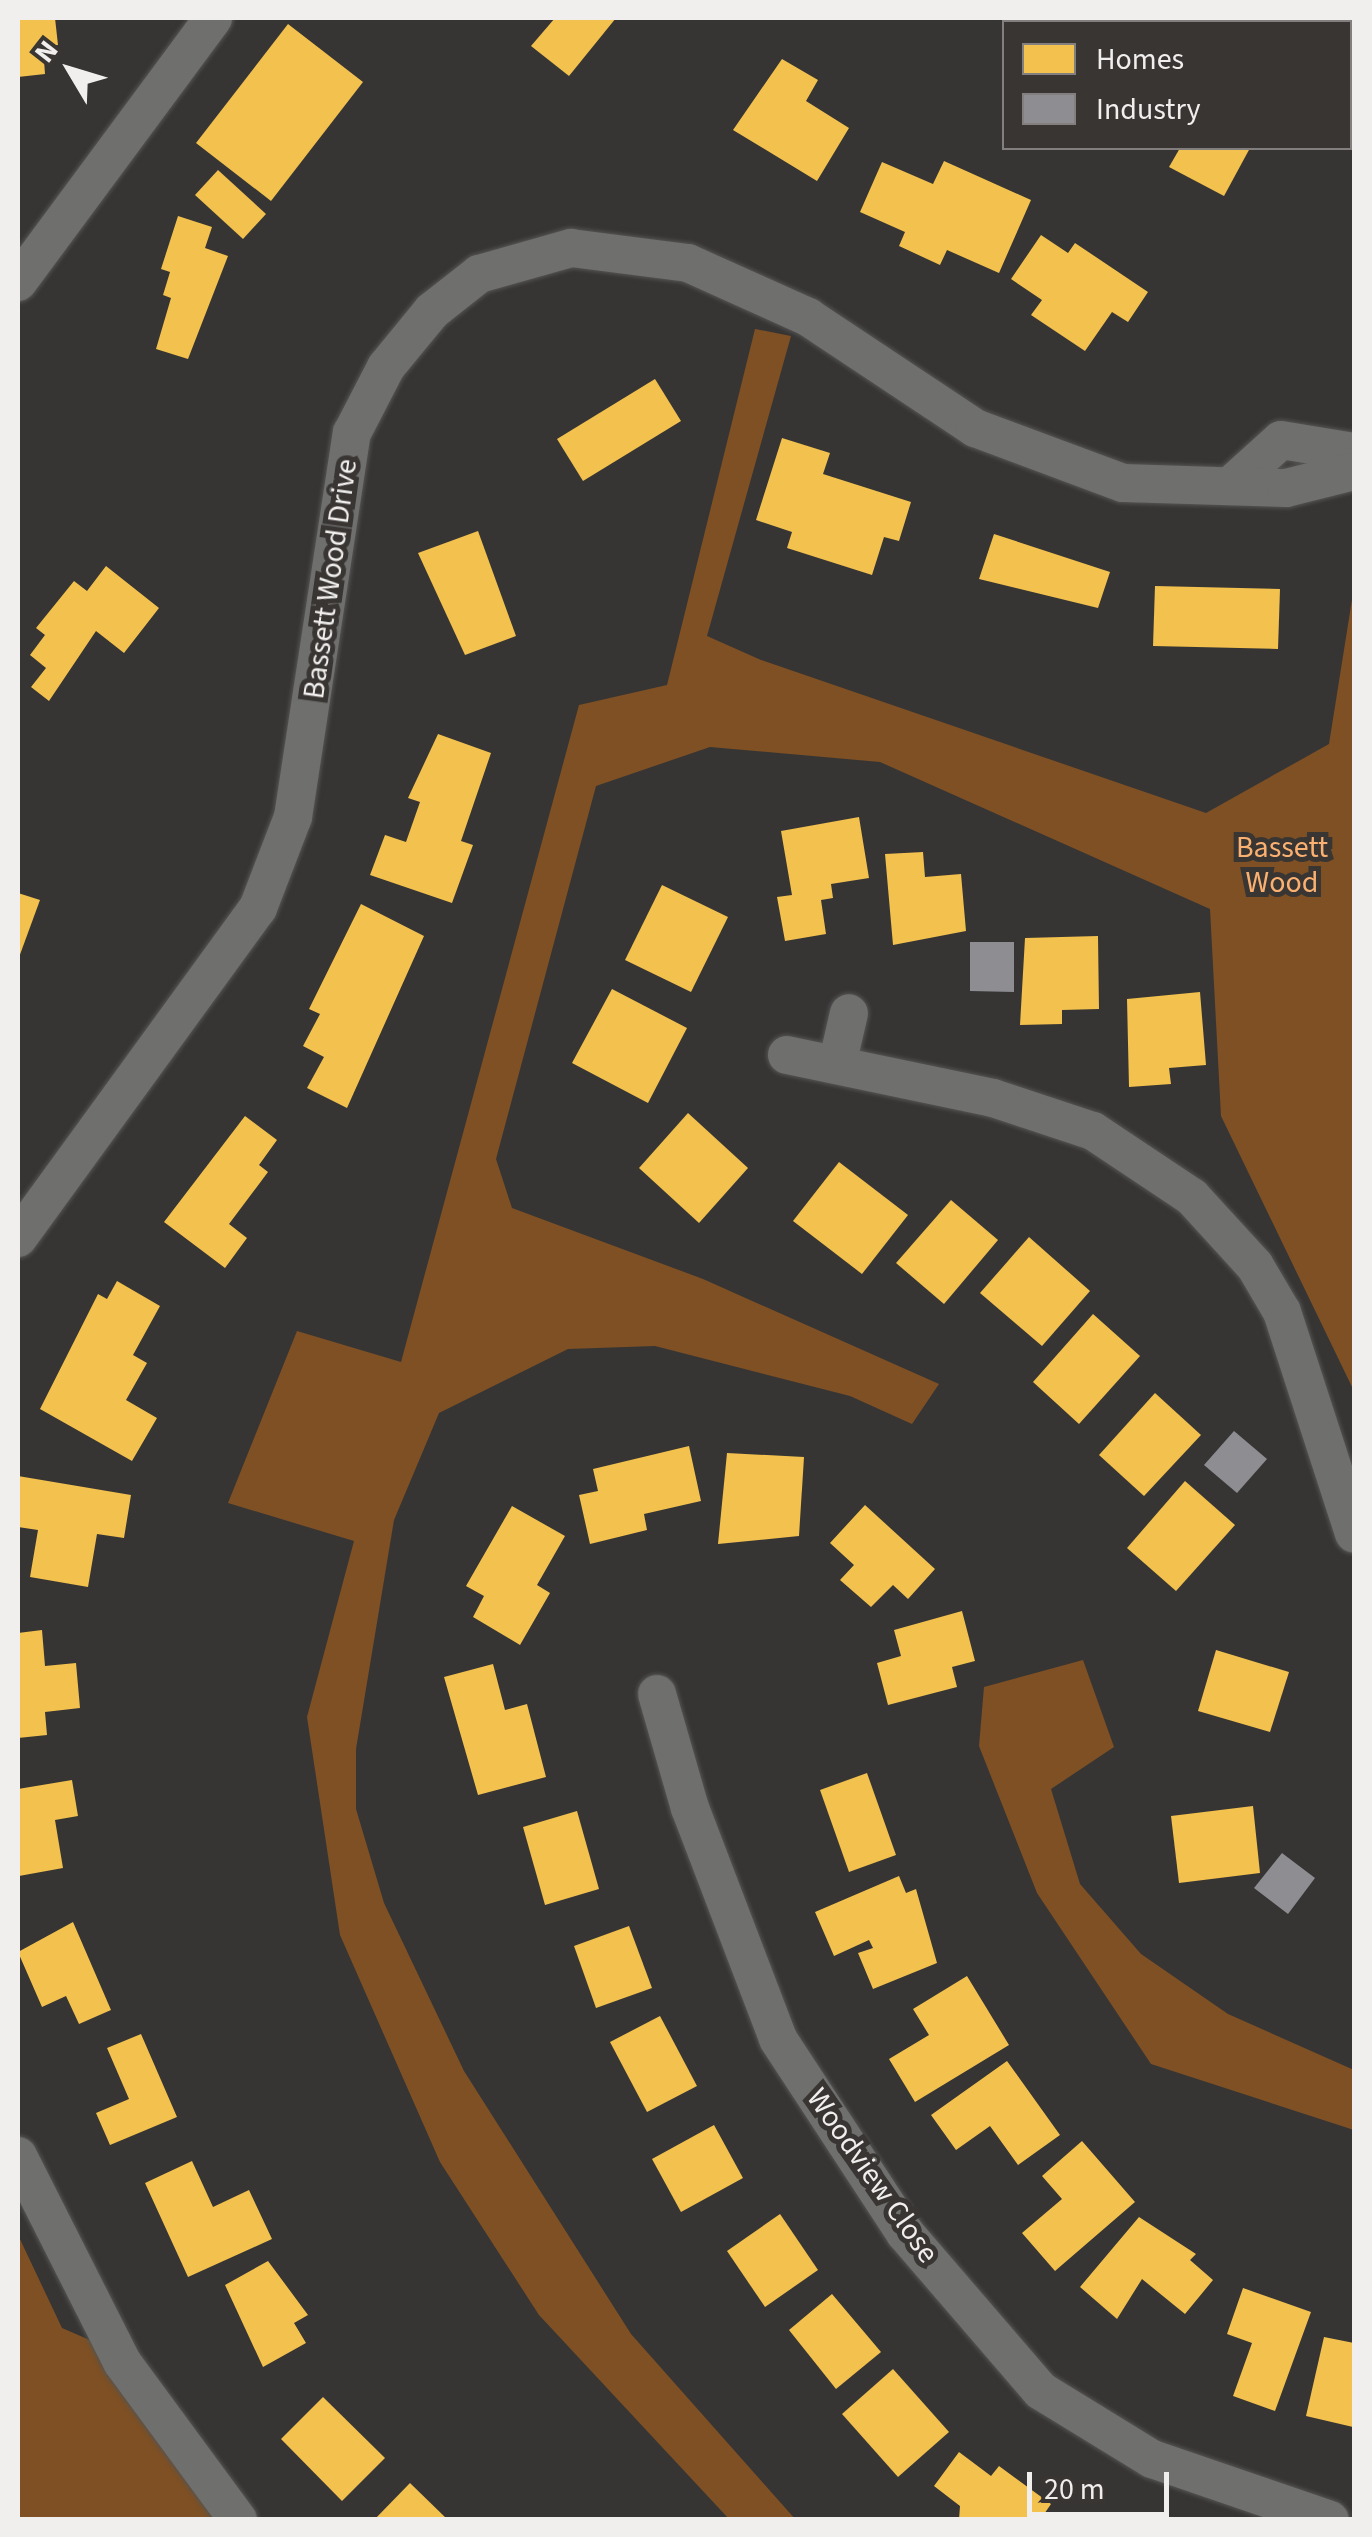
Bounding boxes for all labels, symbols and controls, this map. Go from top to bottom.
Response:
north arrow [20,20,120,120]
legend [1002,20,1352,150]
text: N [25,32,68,71]
text: Homes [1096,38,1184,81]
text: Industry [1096,88,1201,131]
street label: Bassett Wood Drive [296,457,366,701]
park label: Bassett Wood [1236,830,1328,900]
street label: Woodview Close [798,2082,946,2270]
scale bar [1032,2452,1174,2514]
text: 20 m [1044,2468,1105,2511]

